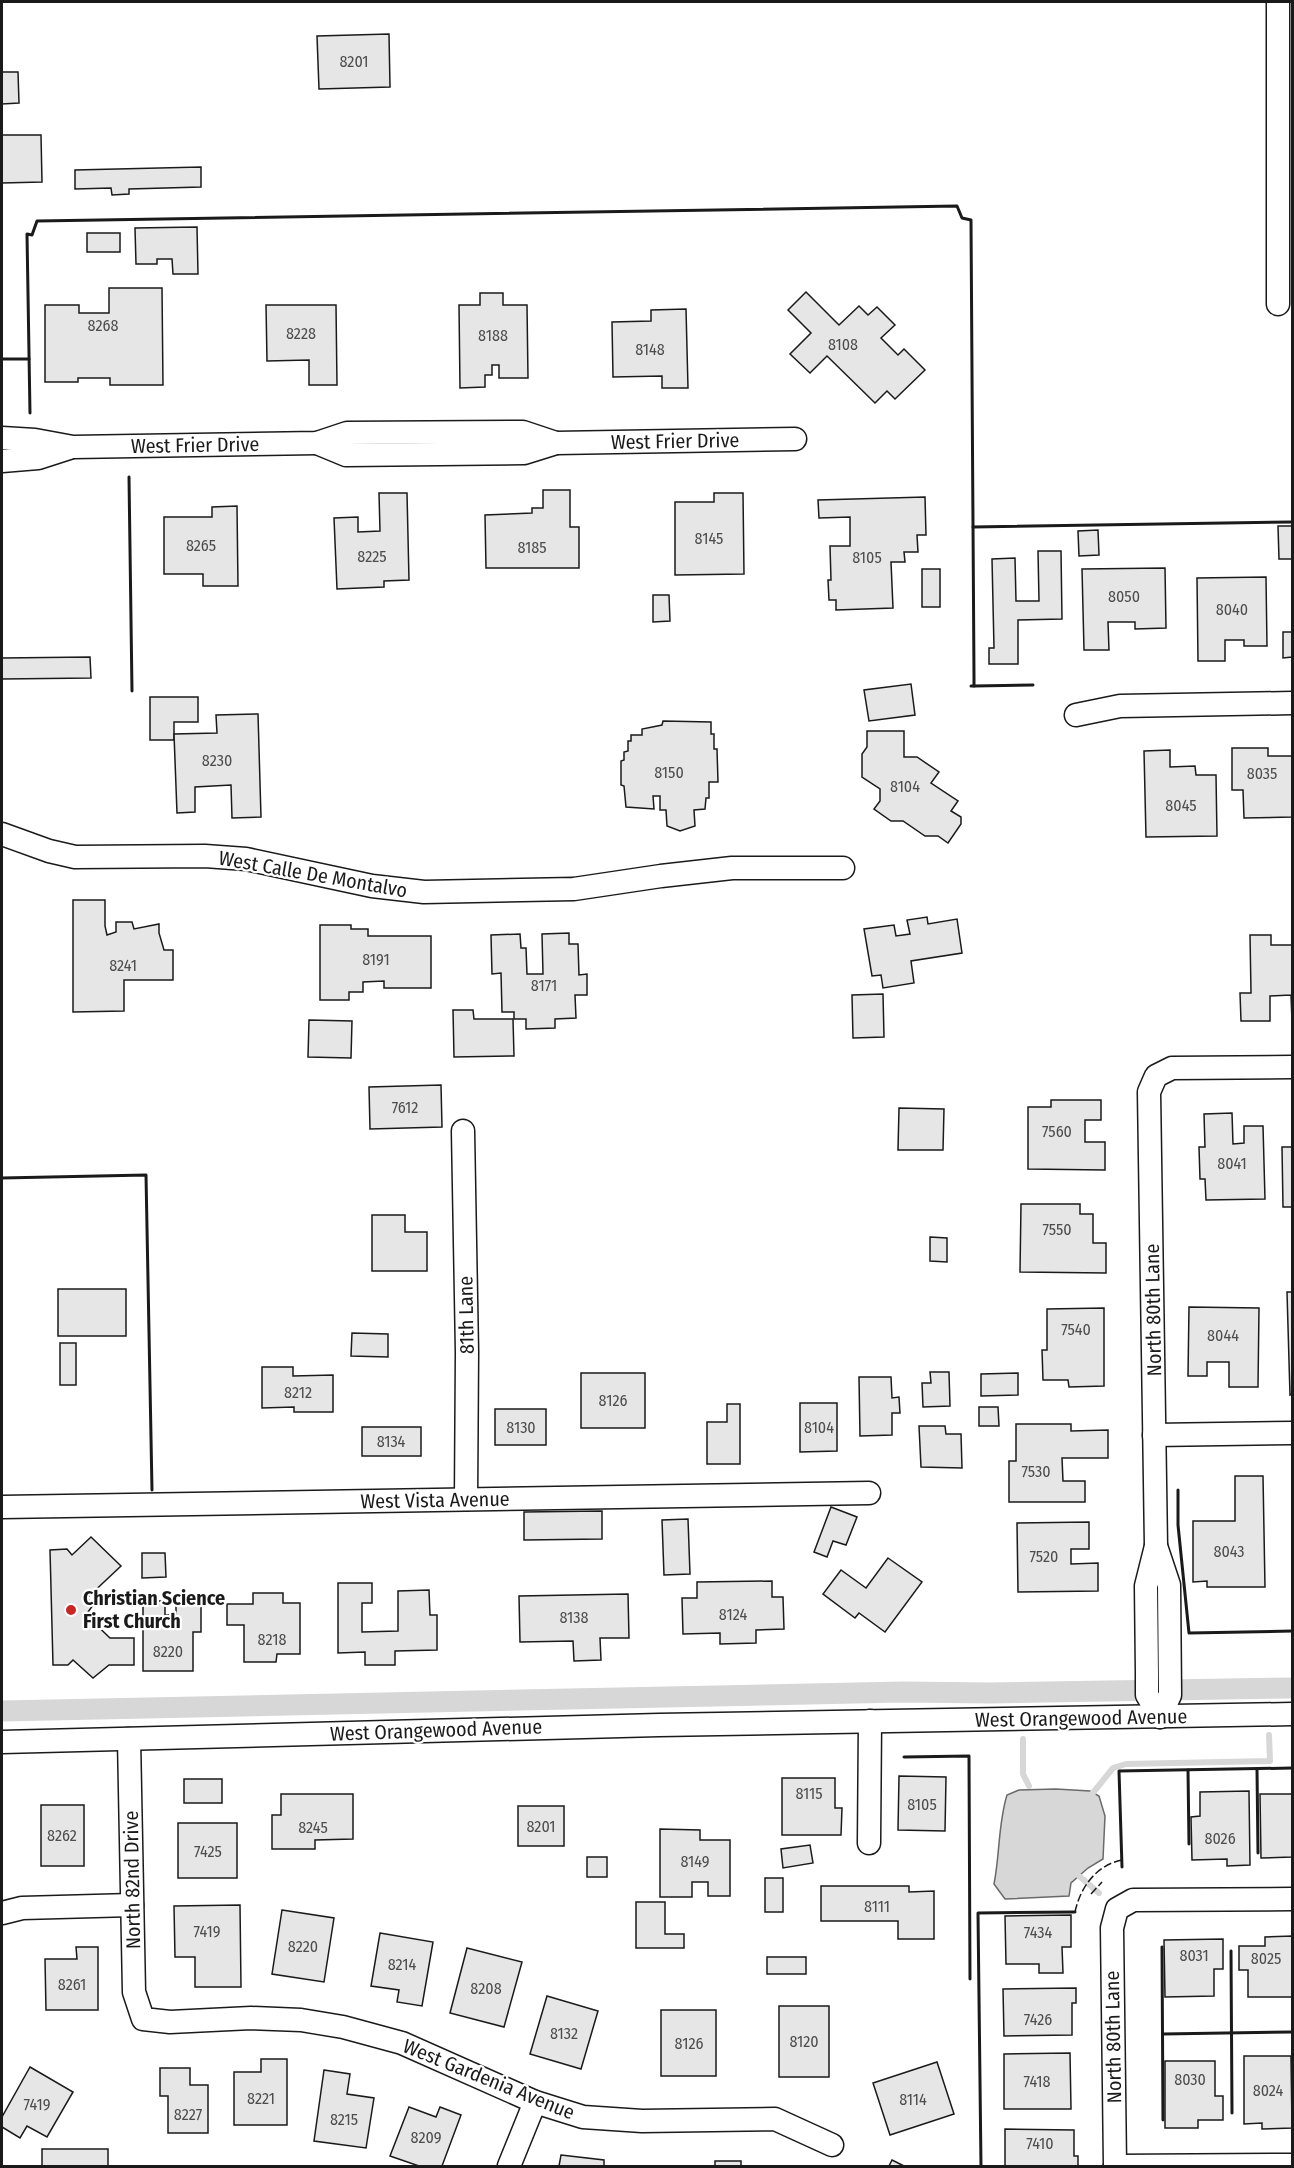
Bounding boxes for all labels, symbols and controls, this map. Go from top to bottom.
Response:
house number: 8201 [339,52,369,71]
house number: 8268 [88,316,118,335]
house number: 8228 [286,324,316,343]
house number: 8188 [478,326,508,345]
house number: 8108 [828,335,858,354]
house number: 8148 [635,340,665,359]
street label: West Frier Drive [611,428,739,454]
street label: West Frier Drive [131,432,259,458]
house number: 8145 [695,529,723,548]
house number: 8265 [186,536,216,555]
house number: 8185 [517,538,547,557]
house number: 8225 [357,547,387,566]
house number: 8105 [852,548,882,567]
house number: 8050 [1108,587,1140,606]
house number: 8040 [1216,600,1248,619]
house number: 8230 [202,751,232,770]
house number: 8150 [654,763,684,782]
house number: 8035 [1247,764,1277,783]
house number: 8104 [890,777,920,796]
house number: 8045 [1165,796,1197,815]
street label: West Calle De Montalvo [217,846,409,902]
house number: 8191 [362,950,390,969]
house number: 8241 [109,956,137,975]
house number: 8171 [531,976,557,995]
house number: 7612 [392,1098,418,1117]
house number: 7560 [1042,1122,1072,1141]
house number: 8041 [1217,1154,1247,1173]
house number: 7550 [1042,1220,1072,1239]
street label: North 80th Lane [1140,1244,1166,1376]
street label: 81th Lane [453,1276,479,1354]
house number: 7540 [1061,1320,1091,1339]
house number: 8044 [1207,1326,1239,1345]
house number: 8212 [284,1383,312,1402]
house number: 8126 [599,1391,627,1410]
house number: 8130 [506,1418,536,1437]
house number: 8104 [804,1418,834,1437]
house number: 8134 [377,1432,406,1451]
house number: 7530 [1021,1462,1051,1481]
street label: West Vista Avenue [360,1487,510,1513]
house number: 8043 [1213,1542,1245,1561]
house number: 7520 [1030,1547,1058,1566]
place label: Christian Science First Church [83,1586,225,1633]
marker: Christian Science First Church [64,1603,78,1617]
house number: 8124 [719,1605,747,1624]
house number: 8138 [559,1608,589,1627]
house number: 8218 [258,1630,286,1649]
house number: 8220 [153,1642,183,1661]
street label: West Orangewood Avenue [975,1704,1187,1732]
street label: West Orangewood Avenue [329,1714,543,1746]
house number: 8115 [795,1784,823,1803]
house number: 8105 [907,1795,937,1814]
street label: North 82nd Drive [119,1811,145,1949]
house number: 8201 [526,1817,556,1836]
house number: 8245 [298,1818,328,1837]
house number: 8262 [47,1826,77,1845]
house number: 8026 [1204,1829,1236,1848]
house number: 7425 [194,1842,222,1861]
house number: 8149 [680,1852,710,1871]
house number: 8111 [864,1897,890,1916]
house number: 7419 [194,1922,221,1941]
house number: 7434 [1024,1923,1052,1942]
house number: 8220 [288,1937,318,1956]
house number: 8031 [1179,1946,1209,1965]
house number: 8025 [1251,1949,1281,1968]
house number: 8214 [388,1955,417,1974]
street label: North 80th Lane [1100,1971,1126,2103]
house number: 8261 [58,1975,86,1994]
house number: 8208 [470,1979,502,1998]
house number: 7426 [1024,2010,1052,2029]
house number: 8132 [550,2024,578,2043]
house number: 8120 [789,2032,819,2051]
street label: West Gardenia Avenue [400,2034,578,2124]
house number: 8126 [675,2034,703,2053]
house number: 8030 [1174,2070,1206,2089]
house number: 7418 [1023,2072,1051,2091]
house number: 8024 [1253,2081,1284,2100]
house number: 8221 [247,2089,275,2108]
house number: 8114 [899,2090,927,2109]
house number: 7419 [24,2095,51,2114]
house number: 8227 [174,2105,203,2124]
house number: 8215 [330,2110,358,2129]
house number: 8209 [411,2128,442,2147]
house number: 7410 [1026,2134,1054,2153]

